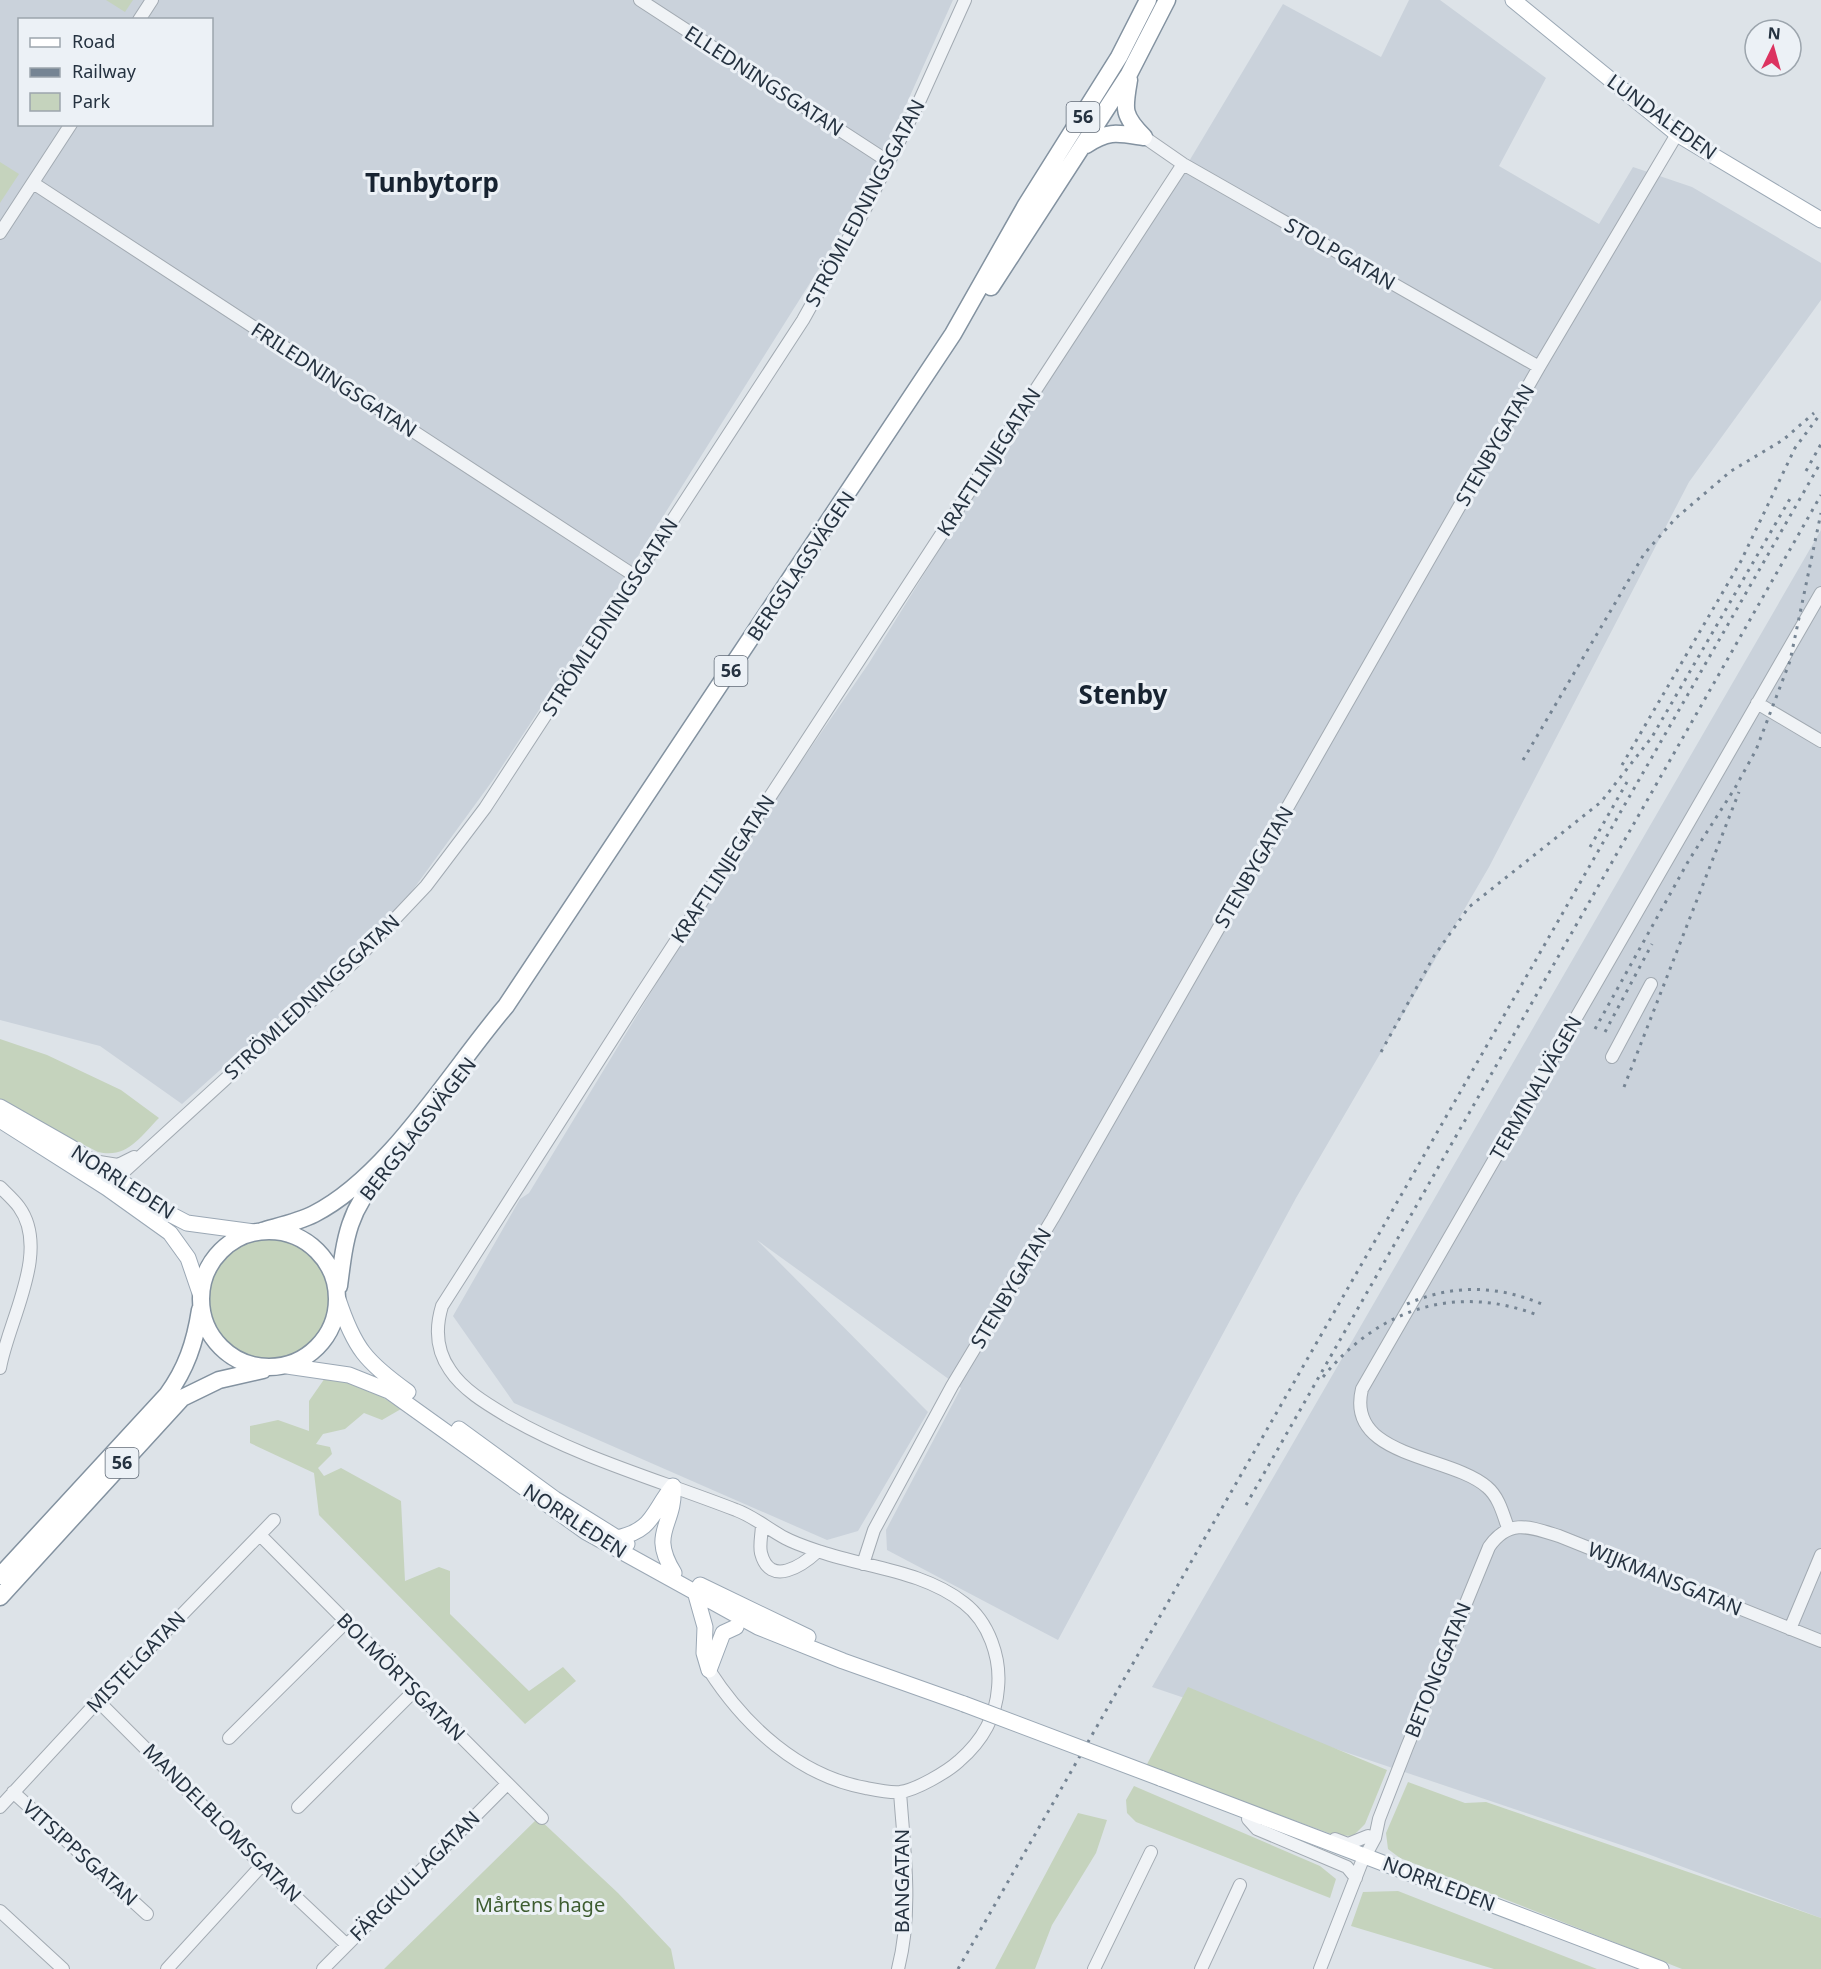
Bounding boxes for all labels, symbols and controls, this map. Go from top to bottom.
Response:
legend [18,18,213,126]
north arrow [1743,18,1803,78]
street label: ELLEDNINGSGATAN [680,19,849,142]
text: N [1767,22,1782,45]
text: Road [72,29,115,53]
text: Railway [72,59,137,83]
street label: LUNDALEDEN [1602,68,1723,166]
text: Park [72,89,110,113]
street label: STRÖMLEDNINGSGATAN [798,95,931,311]
road number: 56 [1066,102,1100,132]
district label: Tunbytorp [365,164,499,200]
street label: STOLPGATAN [1280,211,1400,296]
street label: FRILEDNINGSGATAN [246,316,422,443]
street label: STENBYGATAN [1449,379,1540,510]
street label: KRAFTLINJEGATAN [930,382,1047,541]
street label: BERGSLAGSVÄGEN [740,486,861,646]
street label: STRÖMLEDNINGSGATAN [535,513,684,721]
road number: 56 [714,656,748,686]
district label: Stenby [1079,676,1168,712]
street label: KRAFTLINJEGATAN [664,789,781,948]
street label: STENBYGATAN [1208,801,1299,932]
street label: STRÖMLEDNINGSGATAN [218,908,405,1085]
street label: TERMINALVÄGEN [1483,1011,1588,1165]
street label: BERGSLAGSVÄGEN [353,1051,482,1206]
street label: NORRLEDEN [66,1138,180,1225]
street label: STENBYGATAN [964,1223,1057,1353]
road number: 56 [106,1448,138,1478]
street label: NORRLEDEN [518,1477,632,1564]
street label: WIJKMANSGATAN [1584,1535,1746,1622]
street label: BETONGGATAN [1398,1598,1477,1742]
street label: MISTELGATAN [80,1605,191,1718]
street label: BOLMÖRTSGATAN [331,1607,471,1747]
street label: MANDELBLOMSGATAN [137,1738,307,1908]
street label: VITSIPPSGATAN [17,1794,144,1912]
street label: FÄRGKULLAGATAN [344,1805,486,1947]
street label: BANGATAN [888,1829,915,1933]
street label: NORRLEDEN [1379,1850,1499,1917]
park label: Mårtens hage [475,1891,605,1918]

